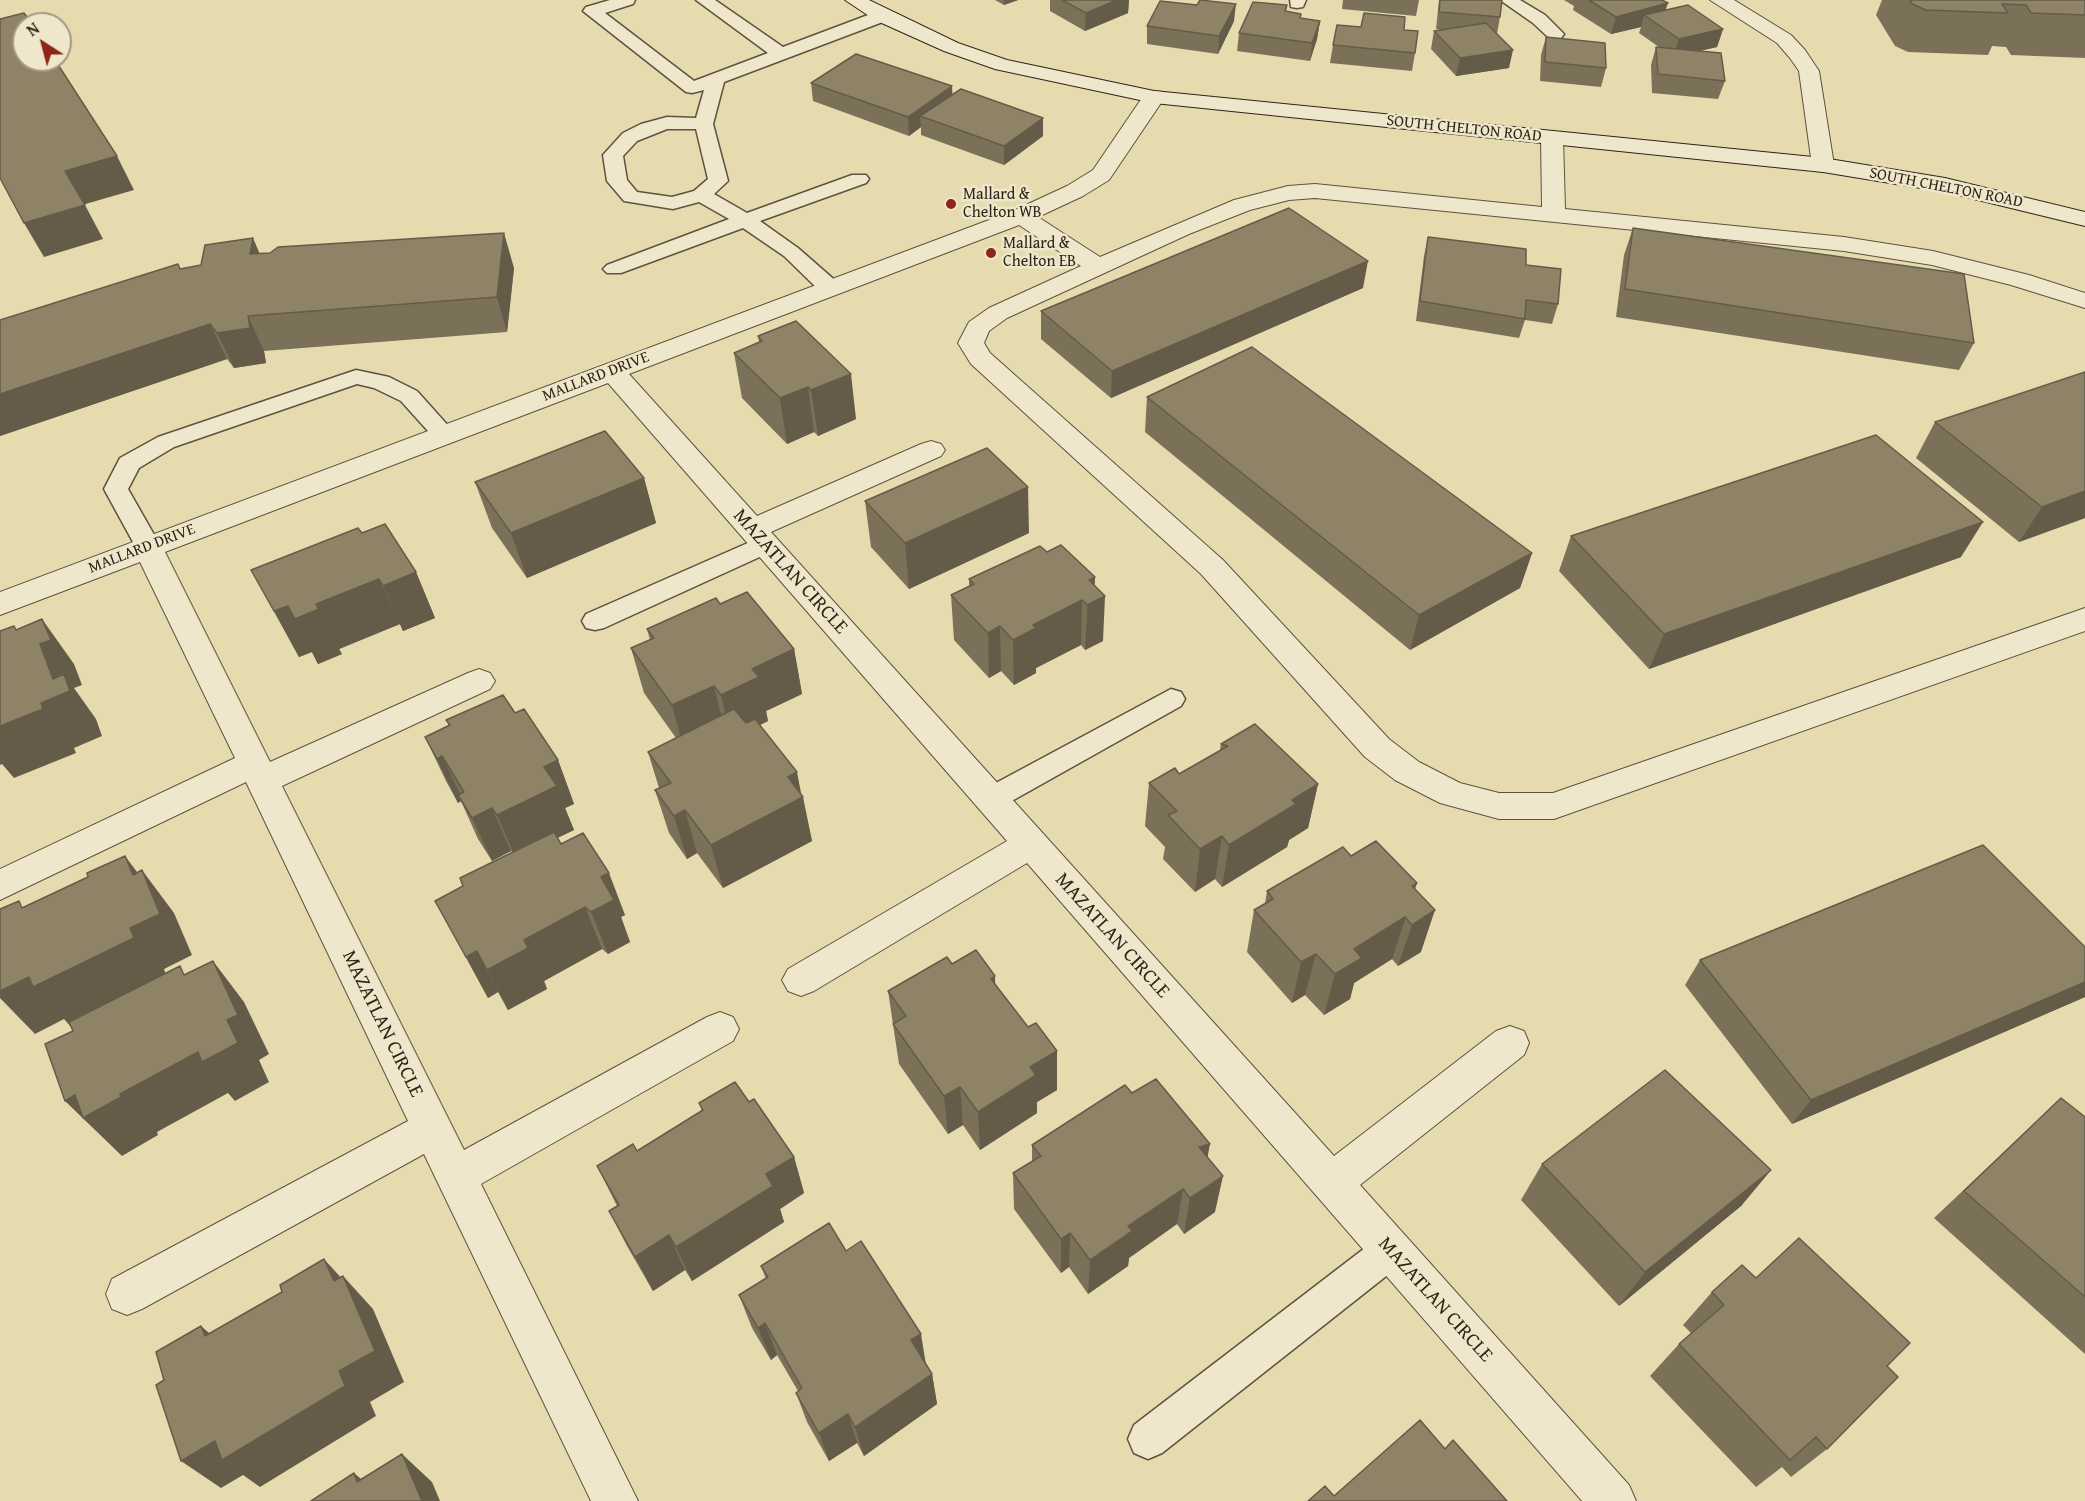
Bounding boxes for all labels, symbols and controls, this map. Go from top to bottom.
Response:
north arrow [12,12,72,72]
text: N [21,16,44,42]
street label: SOUTH CHELTON ROAD [1385,111,1543,147]
street label: SOUTH CHELTON ROAD [1868,164,2024,212]
place label: Mallard & Chelton WB [963,185,1042,223]
marker: Mallard & Chelton WB [944,197,958,211]
place label: Mallard & Chelton EB [1003,234,1076,272]
marker: Mallard & Chelton EB [984,246,998,260]
street label: MALLARD DRIVE [540,348,652,406]
street label: MAZATLAN CIRCLE [728,504,852,640]
street label: MALLARD DRIVE [86,520,198,578]
street label: MAZATLAN CIRCLE [1050,868,1174,1004]
street label: MAZATLAN CIRCLE [336,947,428,1101]
street label: MAZATLAN CIRCLE [1373,1232,1497,1368]

